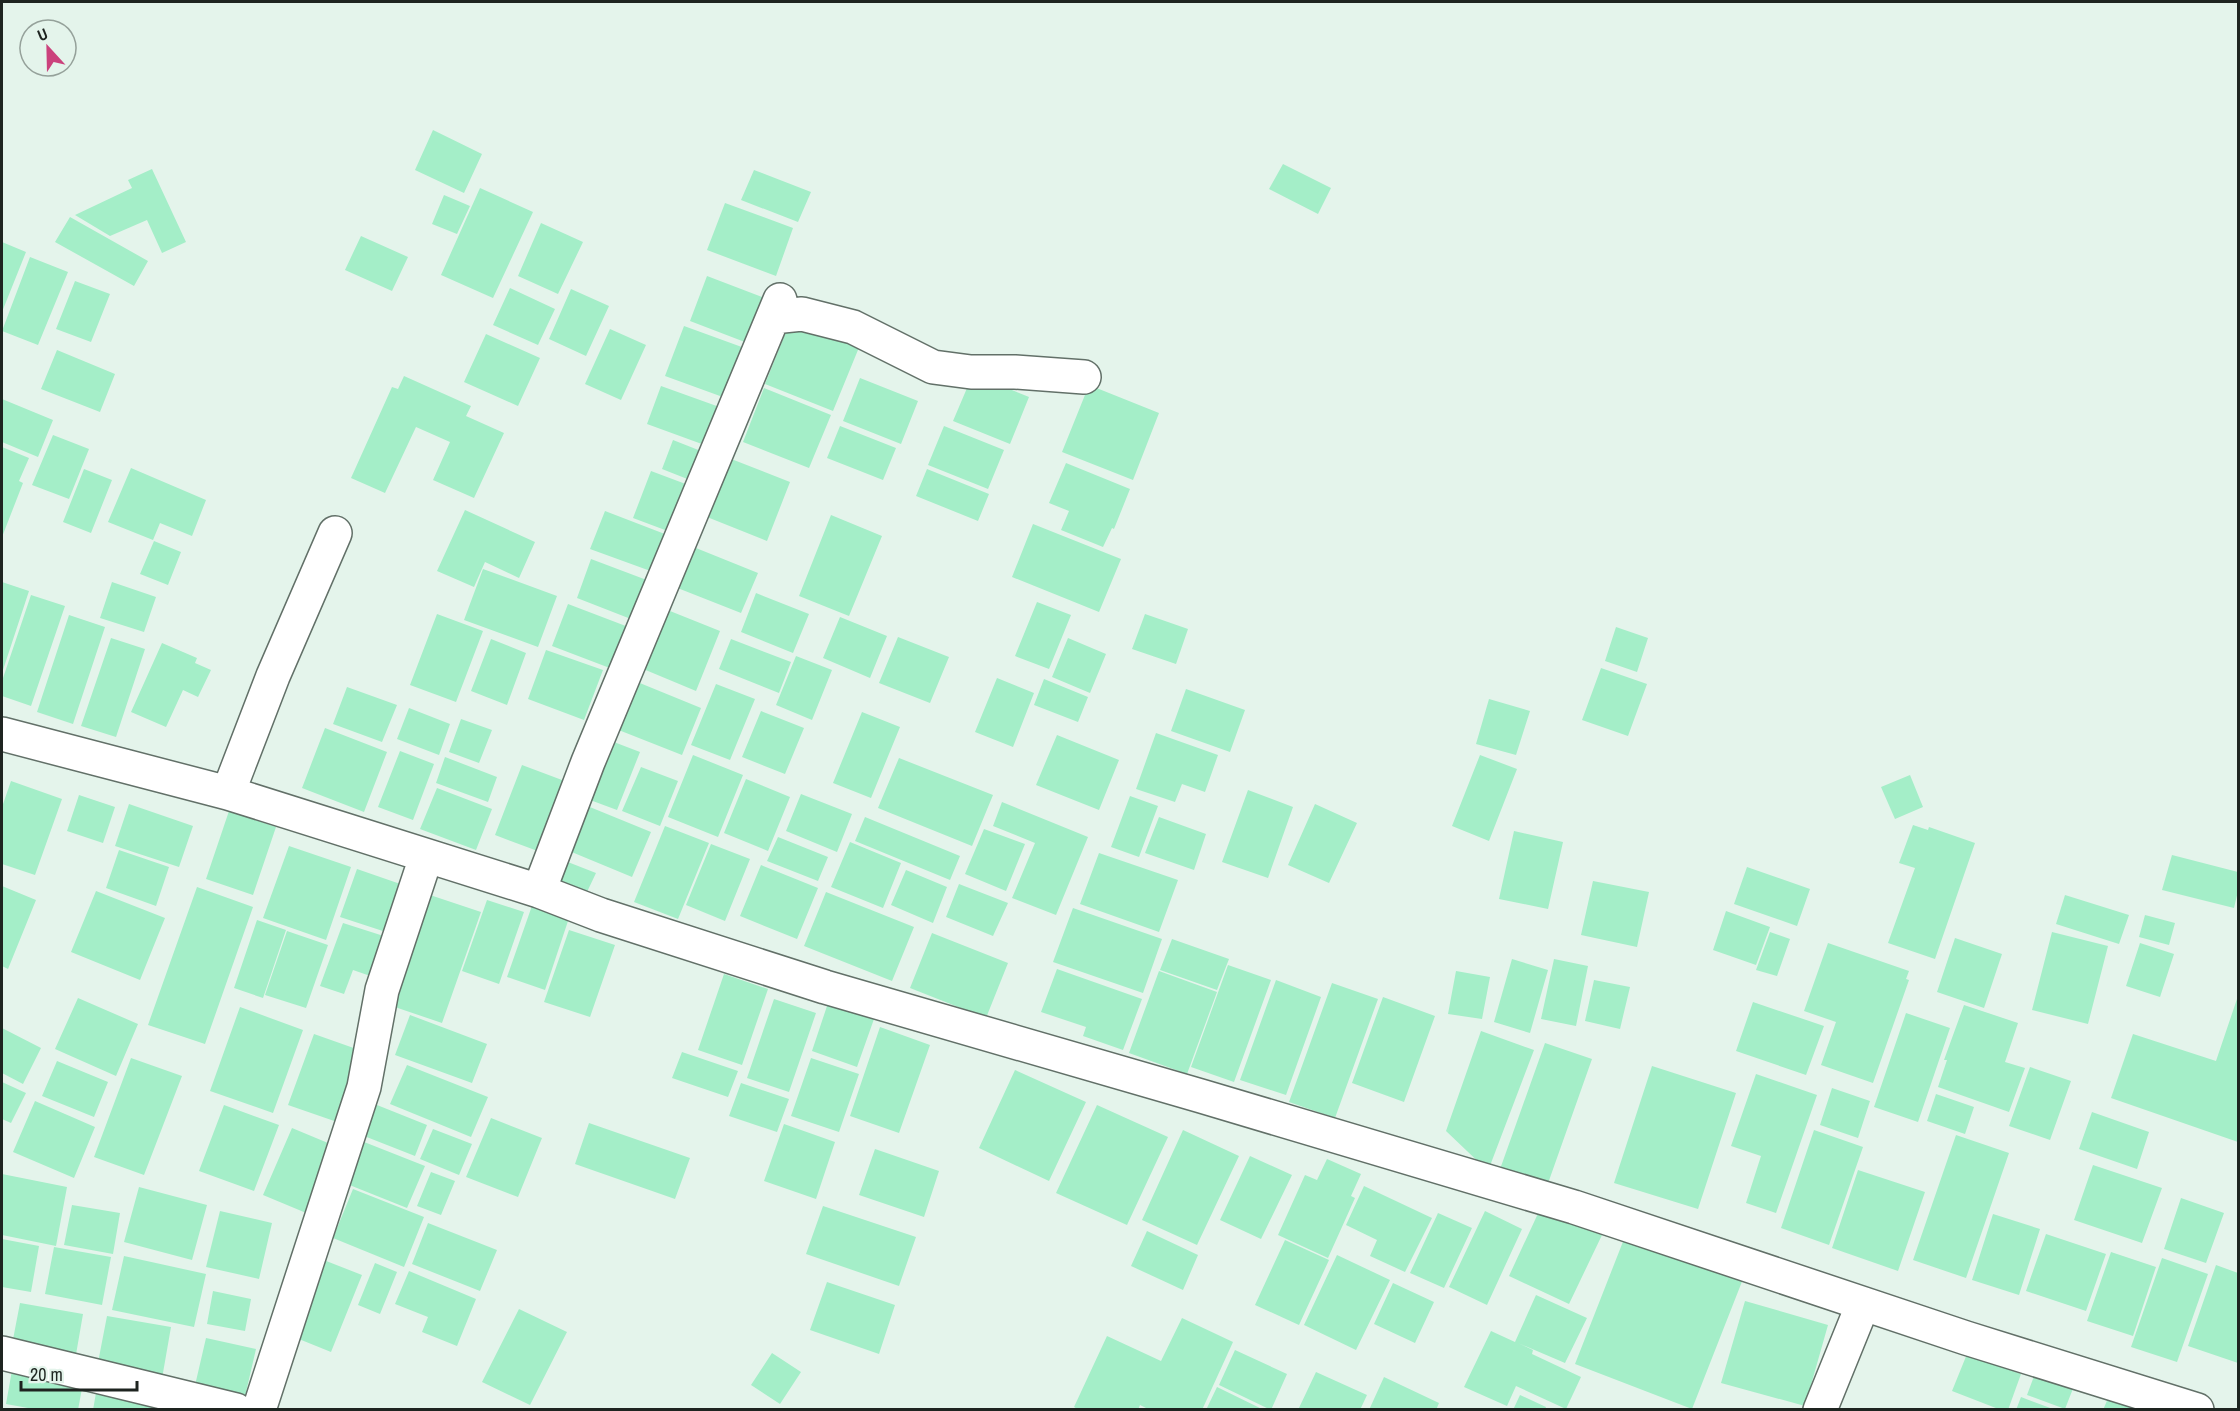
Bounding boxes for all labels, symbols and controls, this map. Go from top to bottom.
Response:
north arrow [18,18,78,78]
text: U [34,22,51,46]
scale bar [21,1354,136,1392]
text: 20 m [30,1362,63,1387]

